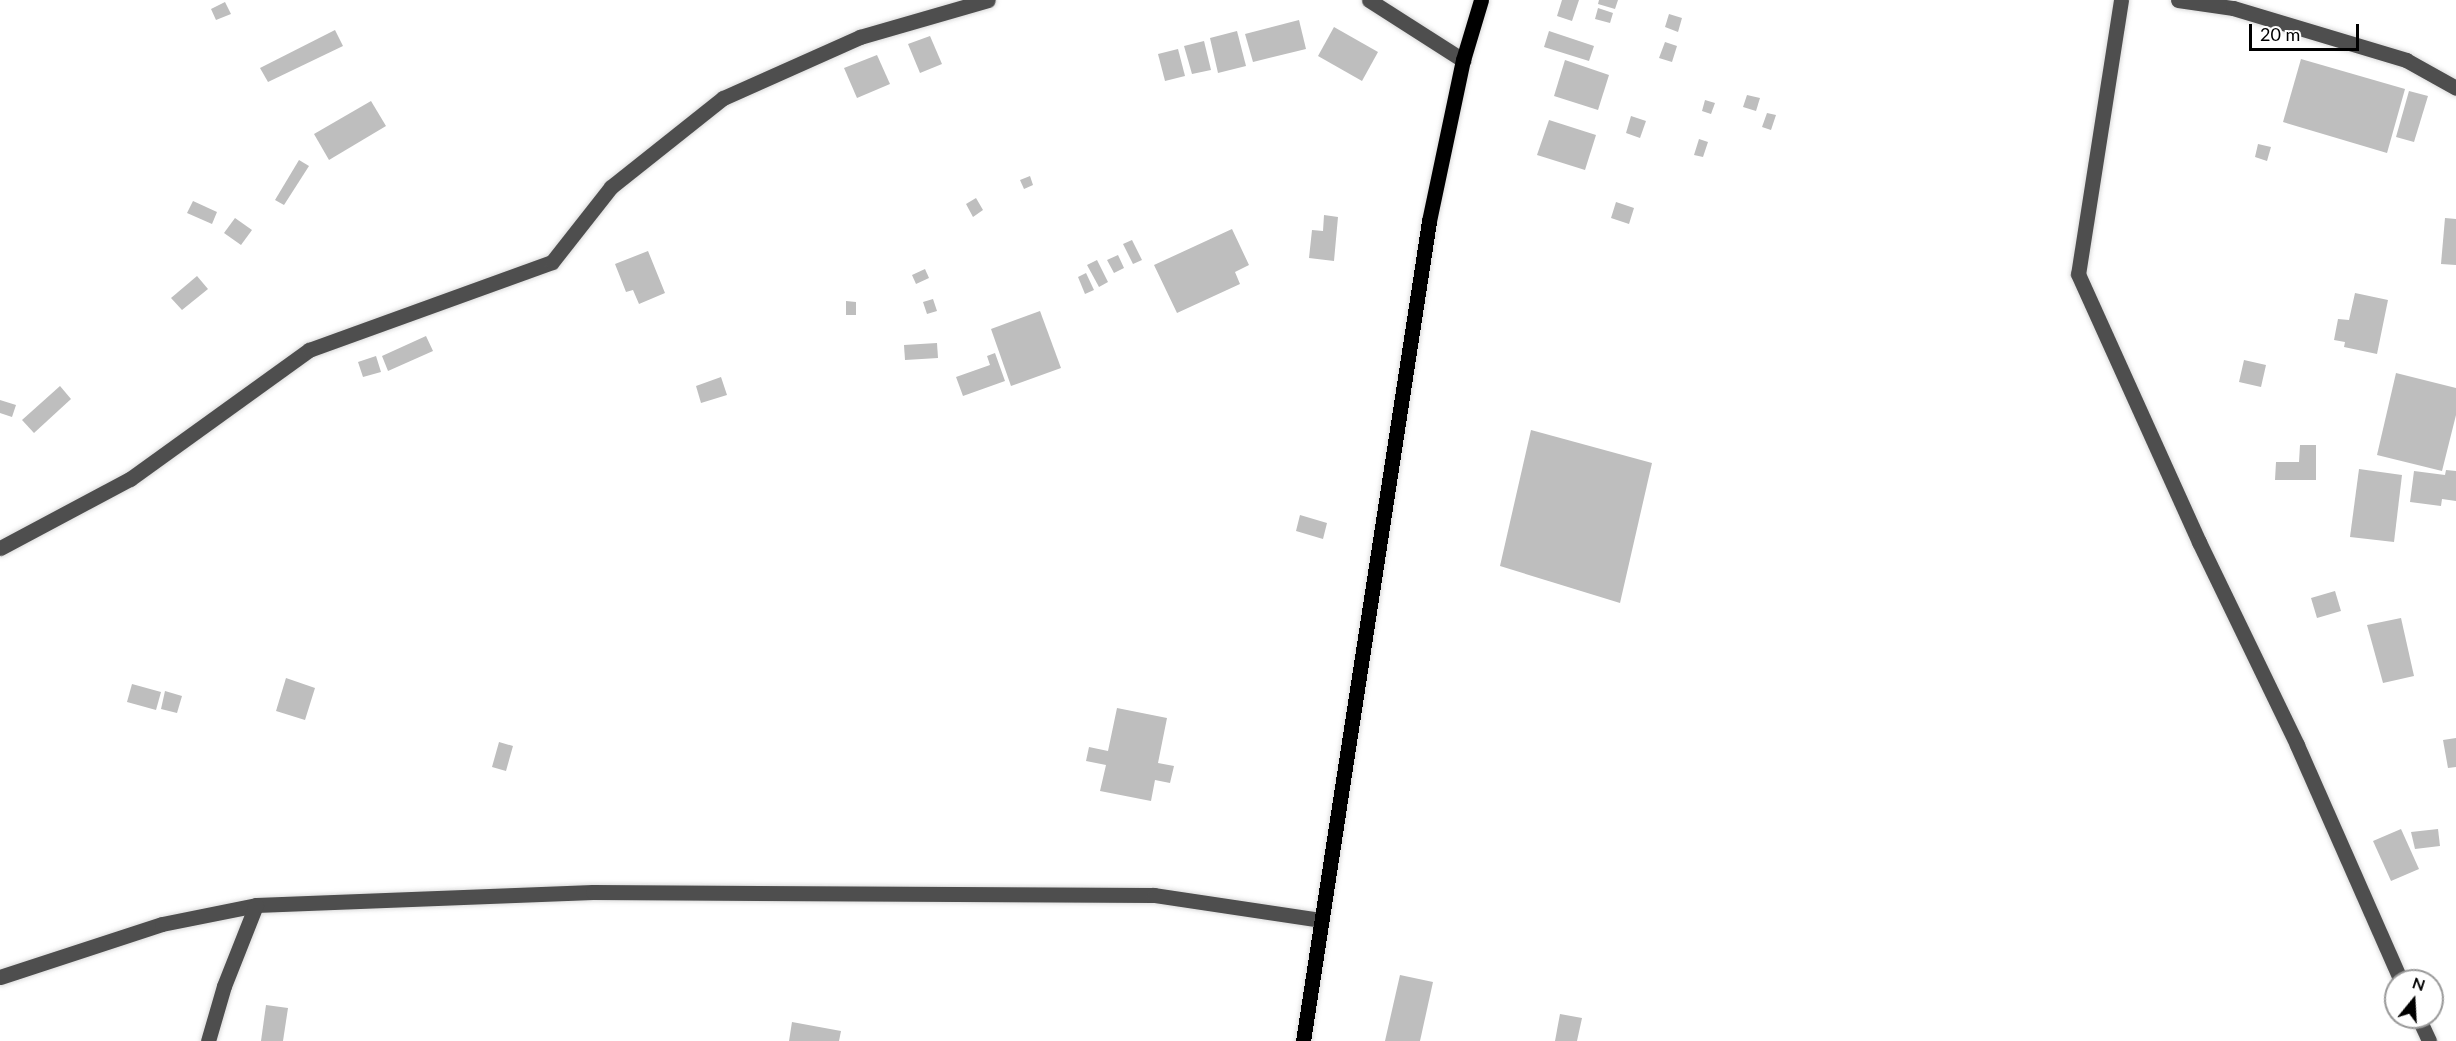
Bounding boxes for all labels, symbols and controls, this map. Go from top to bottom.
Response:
scale bar [2252,12,2362,50]
text: 20 m [2260,23,2300,45]
north arrow [2384,969,2444,1029]
text: N [2410,972,2428,994]

